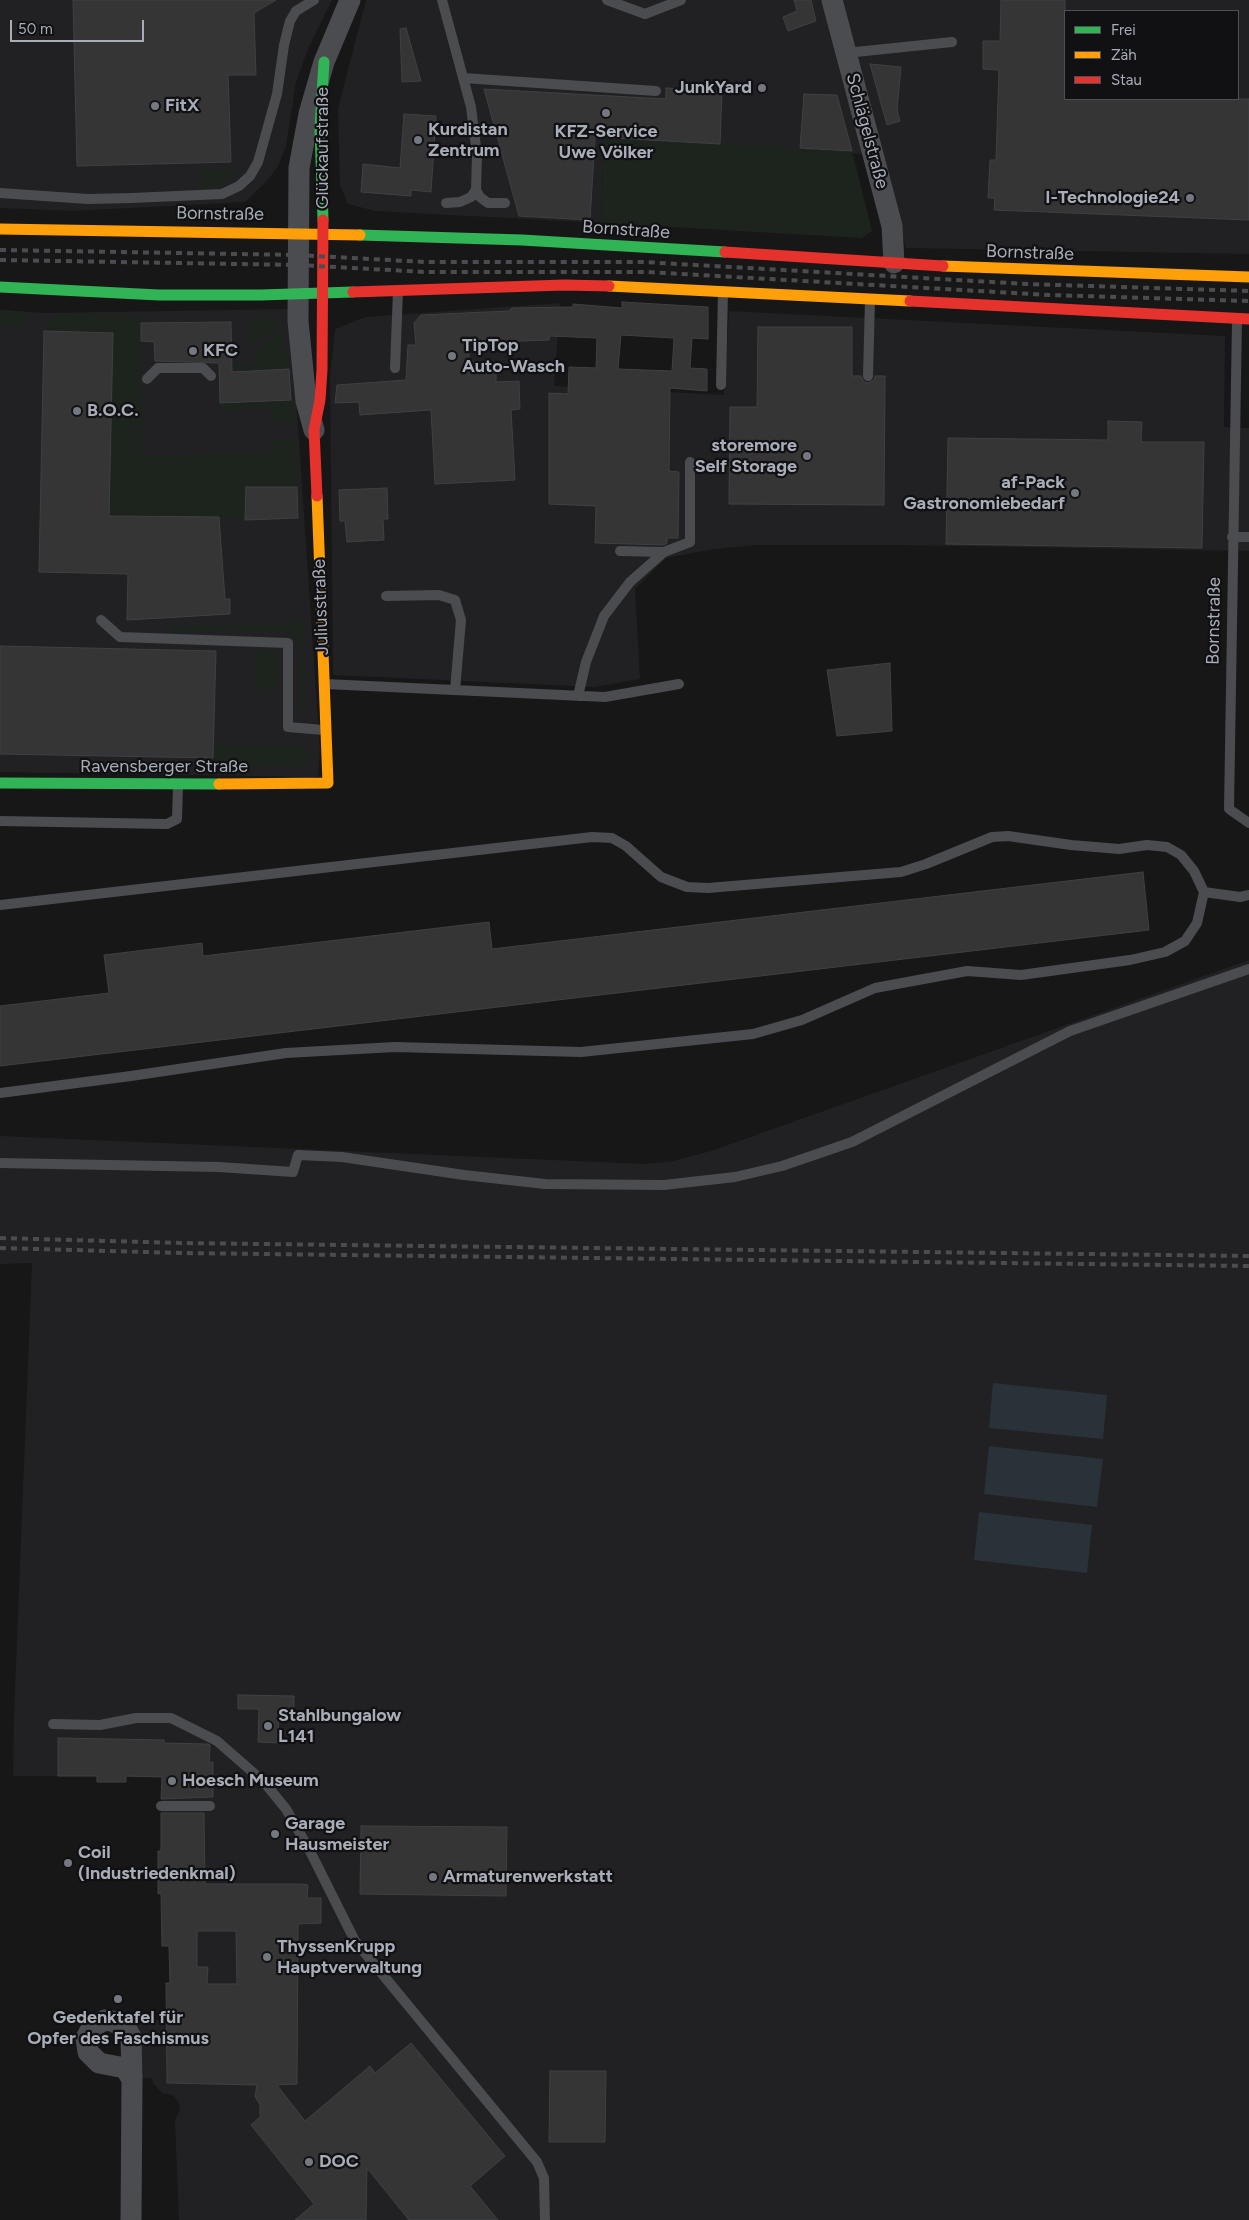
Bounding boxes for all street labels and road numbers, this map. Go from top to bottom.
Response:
street label: Schlägelstraße [841,71,893,191]
street label: Glückaufstraße [312,87,334,209]
street label: Bornstraße [176,202,264,226]
street label: Bornstraße [581,216,671,244]
street label: Bornstraße [986,241,1074,265]
street label: Juliusstraße [309,558,333,656]
street label: Bornstraße [1202,577,1226,665]
street label: Ravensberger Straße [80,756,248,778]

